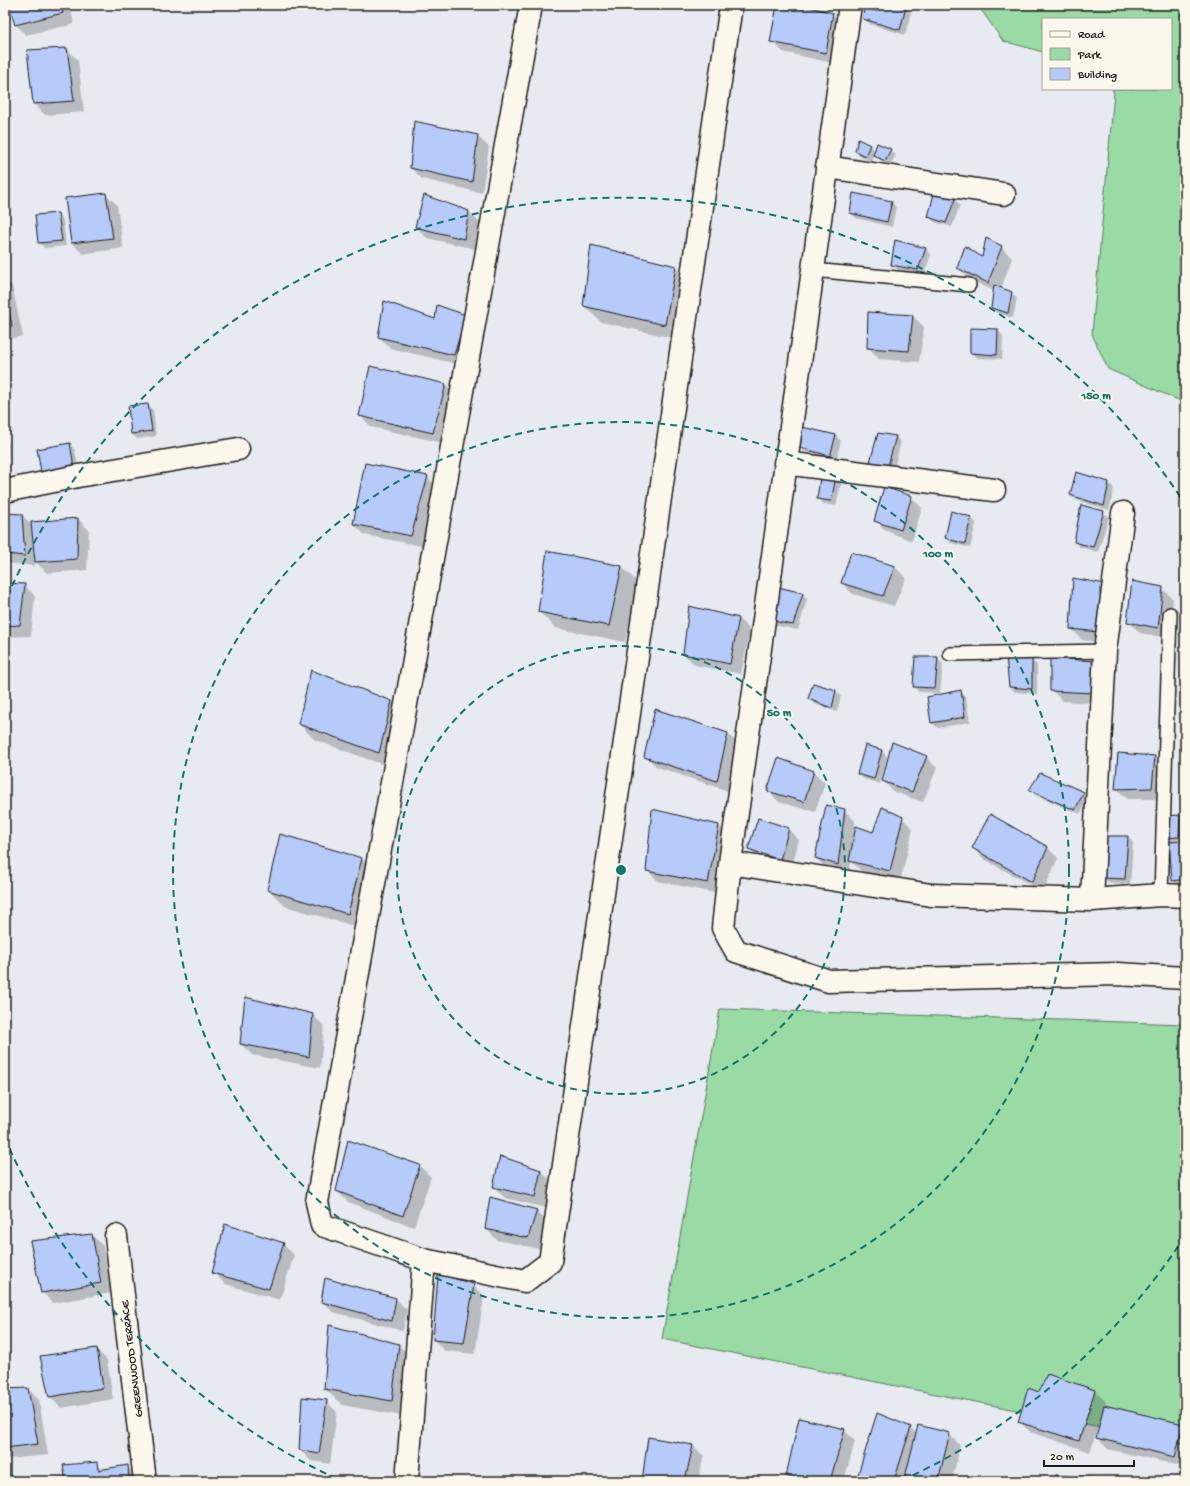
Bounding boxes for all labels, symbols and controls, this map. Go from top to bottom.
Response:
legend [1042,18,1172,90]
text: Road [1078,29,1105,43]
text: Park [1077,49,1103,63]
text: Building [1077,69,1117,83]
text: 150 m [1080,390,1111,404]
text: 100 m [922,548,953,562]
text: 50 m [767,707,792,721]
centre of rings [614,863,628,877]
street label: GREENWOOD TERRACE [119,1299,147,1418]
scale bar [1044,1442,1134,1468]
text: 20 m [1050,1451,1075,1465]

